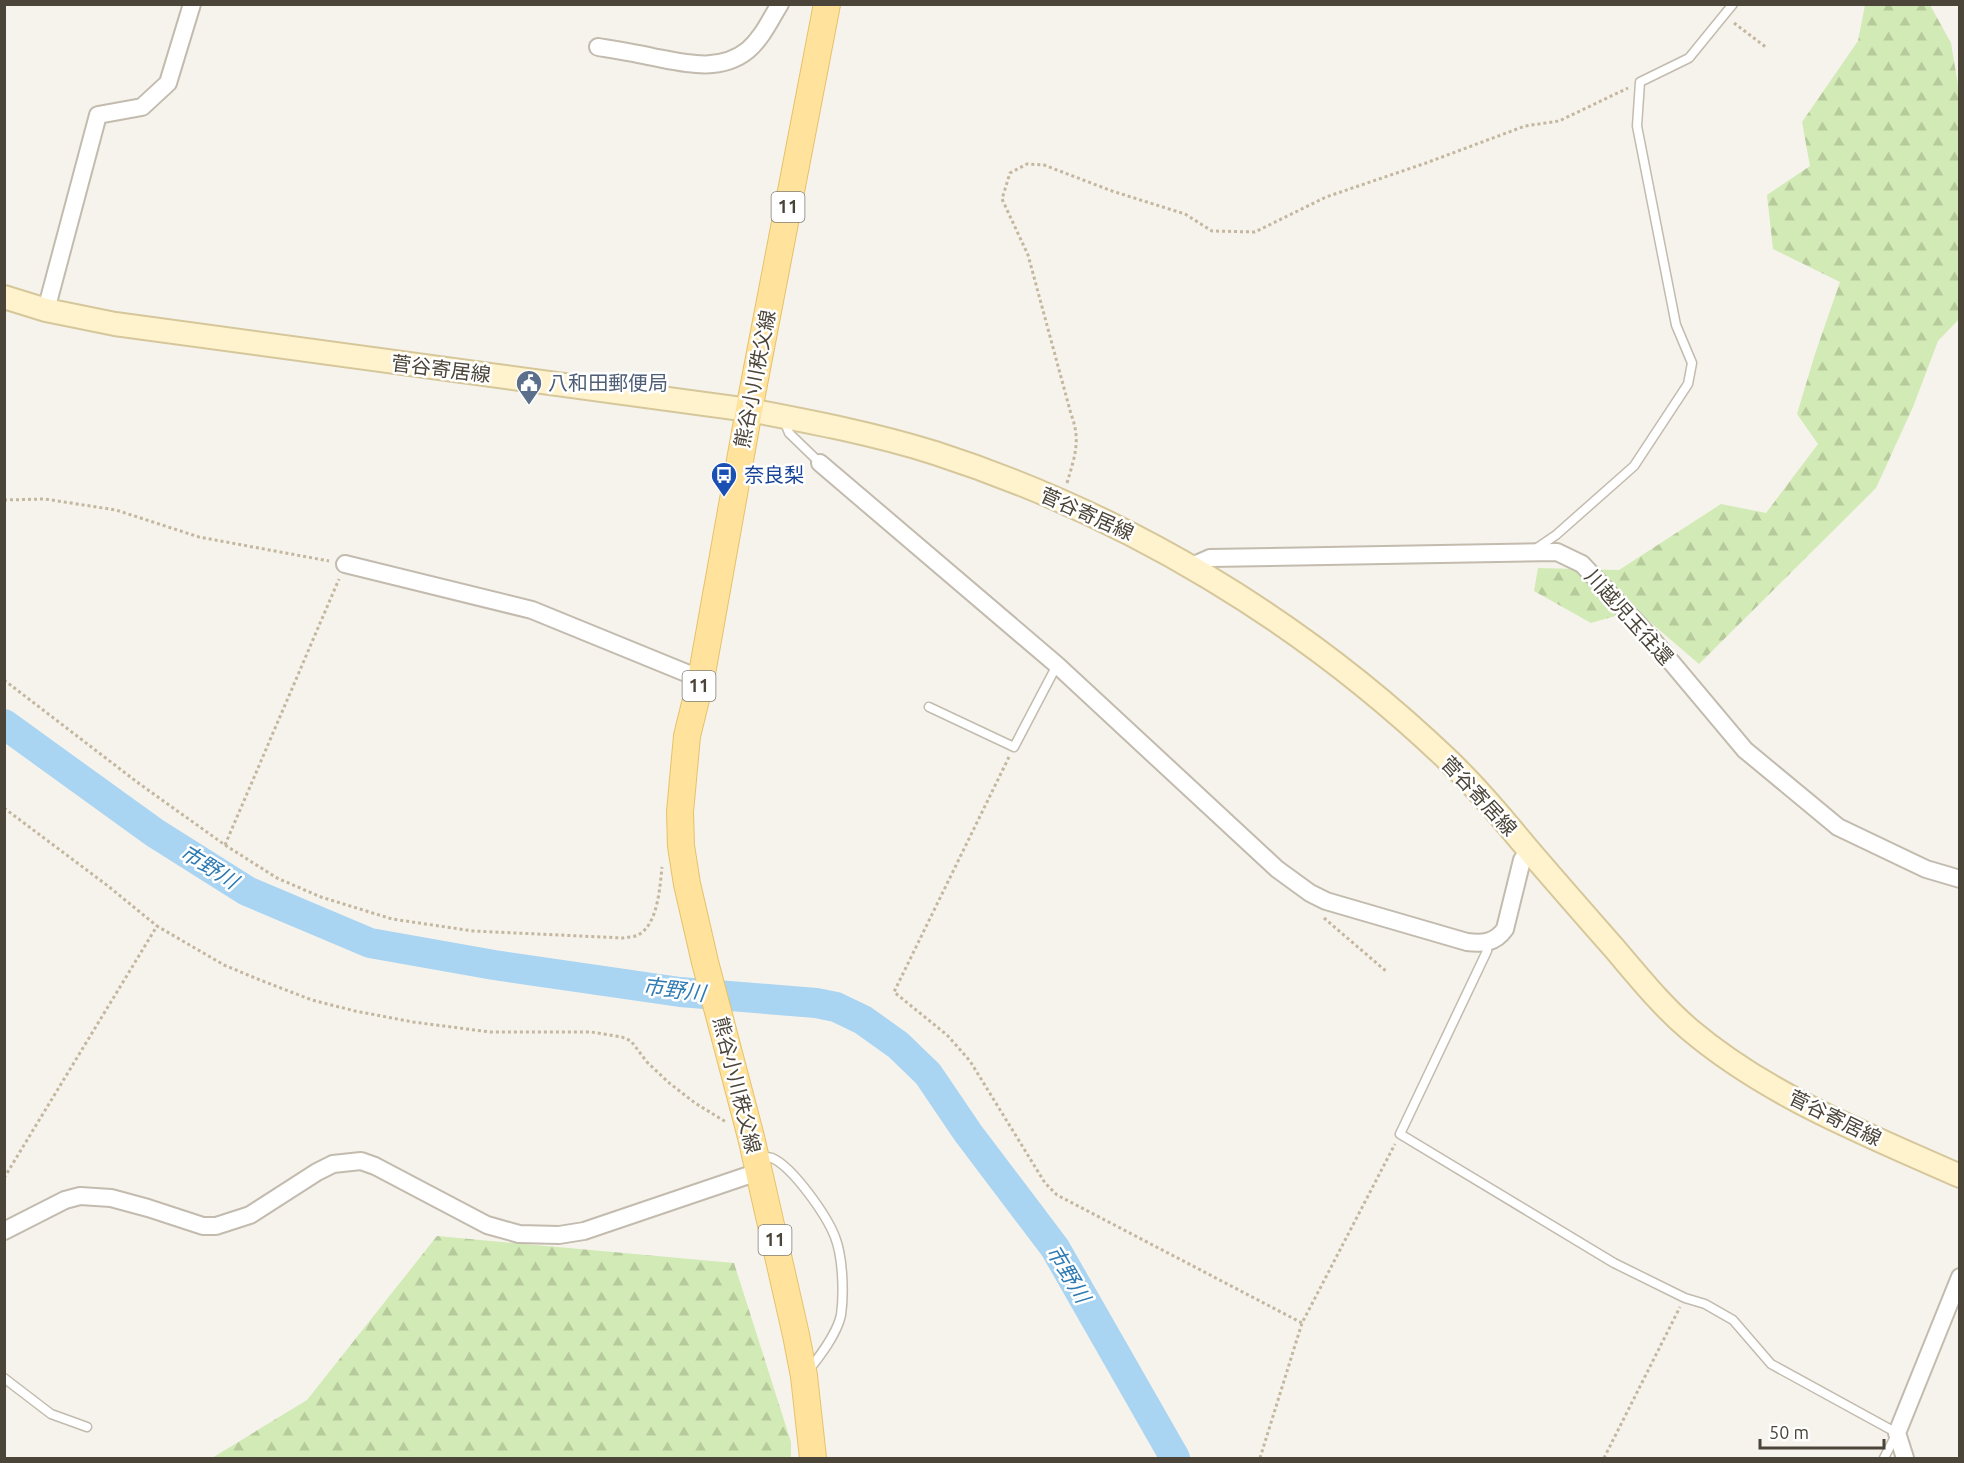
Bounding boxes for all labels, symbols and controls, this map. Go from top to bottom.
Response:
road number: 11 [772,192,804,222]
street label: 熊谷小川秩父線 [730,308,779,450]
street label: 菅谷寄居線 [390,351,492,386]
public building icon: 八和田郵便局 [514,368,544,406]
place label: 八和田郵便局 [548,371,668,394]
bus stop icon: 奈良梨 [709,460,739,498]
place label: 奈良梨 [744,463,804,486]
street label: 菅谷寄居線 [1037,483,1138,544]
street label: 川越児玉往還 [1581,564,1678,669]
road number: 11 [682,671,716,701]
street label: 菅谷寄居線 [1437,751,1522,840]
water label: 市野川 [176,839,244,894]
water label: 市野川 [641,973,709,1005]
street label: 熊谷小川秩父線 [709,1014,766,1156]
street label: 菅谷寄居線 [1785,1085,1885,1150]
road number: 11 [758,1225,792,1255]
water label: 市野川 [1042,1240,1096,1308]
scale bar [1760,1412,1884,1450]
text: 50 m [1769,1422,1809,1442]

